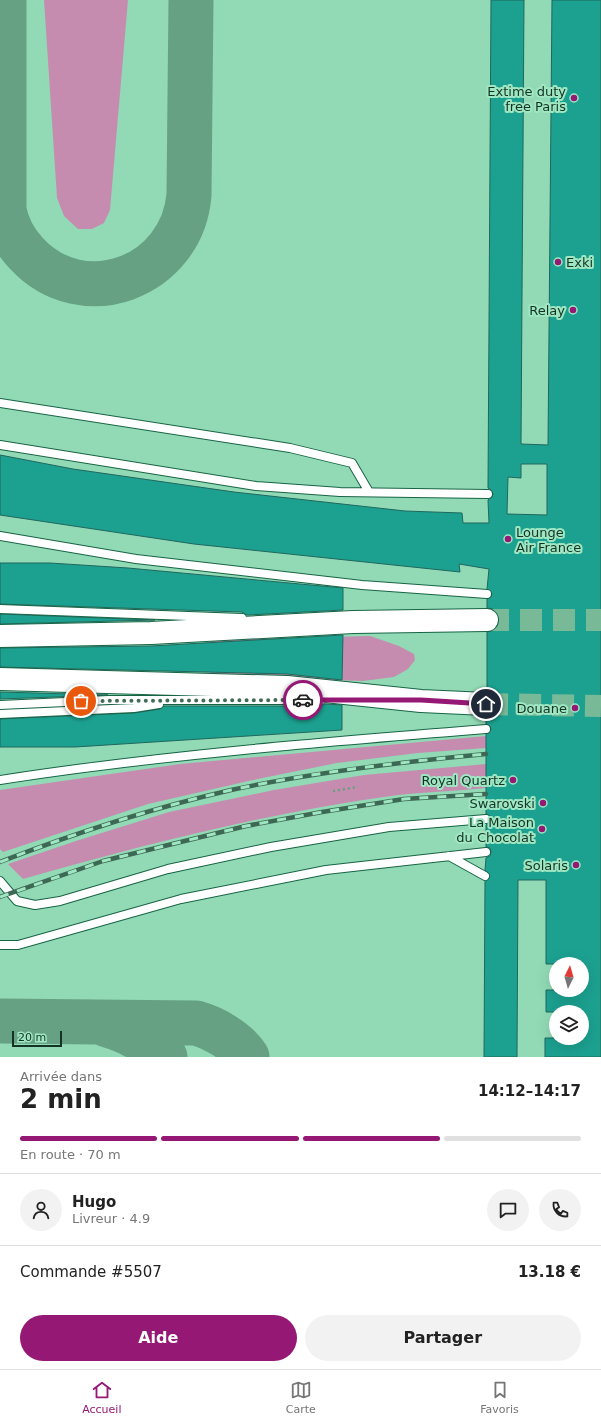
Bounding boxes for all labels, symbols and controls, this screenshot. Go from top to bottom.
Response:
place label: Extime duty free Paris [487,84,566,114]
marker: Extime duty free Paris [569,93,579,103]
place label: Exki [566,255,593,270]
marker: Exki [553,257,563,267]
place label: Relay [529,303,565,318]
marker: Relay [568,305,578,315]
place label: Lounge Air France [516,525,581,555]
marker: Lounge Air France [503,534,513,544]
courier [283,680,323,720]
pin [64,684,98,718]
pin [469,687,503,721]
icon: car [292,689,314,711]
icon: bag [70,690,92,712]
icon: home [475,693,497,715]
place label: Douane [517,701,567,716]
marker: Douane [570,703,580,713]
place label: Royal Quartz [421,773,505,788]
marker: Royal Quartz [508,775,518,785]
place label: Swarovski [470,796,535,811]
marker: Swarovski [538,798,548,808]
place label: La Maison du Chocolat [456,815,534,845]
marker: La Maison du Chocolat [537,824,547,834]
place label: Solaris [524,858,568,873]
marker: Solaris [571,860,581,870]
north arrow [549,957,589,997]
map controls [549,957,589,1045]
button: layers [549,1005,589,1045]
scale bar [12,1029,62,1048]
text: 20 m [18,1031,46,1044]
text: Arrivée dans [20,1069,102,1084]
text: 14:12–14:17 [478,1082,581,1100]
text: 2 min [20,1084,102,1114]
text: En route · 70 m [20,1147,121,1162]
button: person [20,1189,62,1231]
button: chat [487,1189,529,1231]
button: phone [539,1189,581,1231]
text: Hugo [72,1193,116,1211]
text: Livreur · 4.9 [72,1211,150,1226]
text: Commande #5507 [20,1263,162,1281]
text: 13.18 € [518,1263,581,1281]
button: Aide [20,1315,297,1361]
button: Partager [305,1315,581,1361]
tab: Accueil [82,1379,121,1416]
tab: Carte [286,1379,316,1416]
tab: Favoris [480,1379,519,1416]

